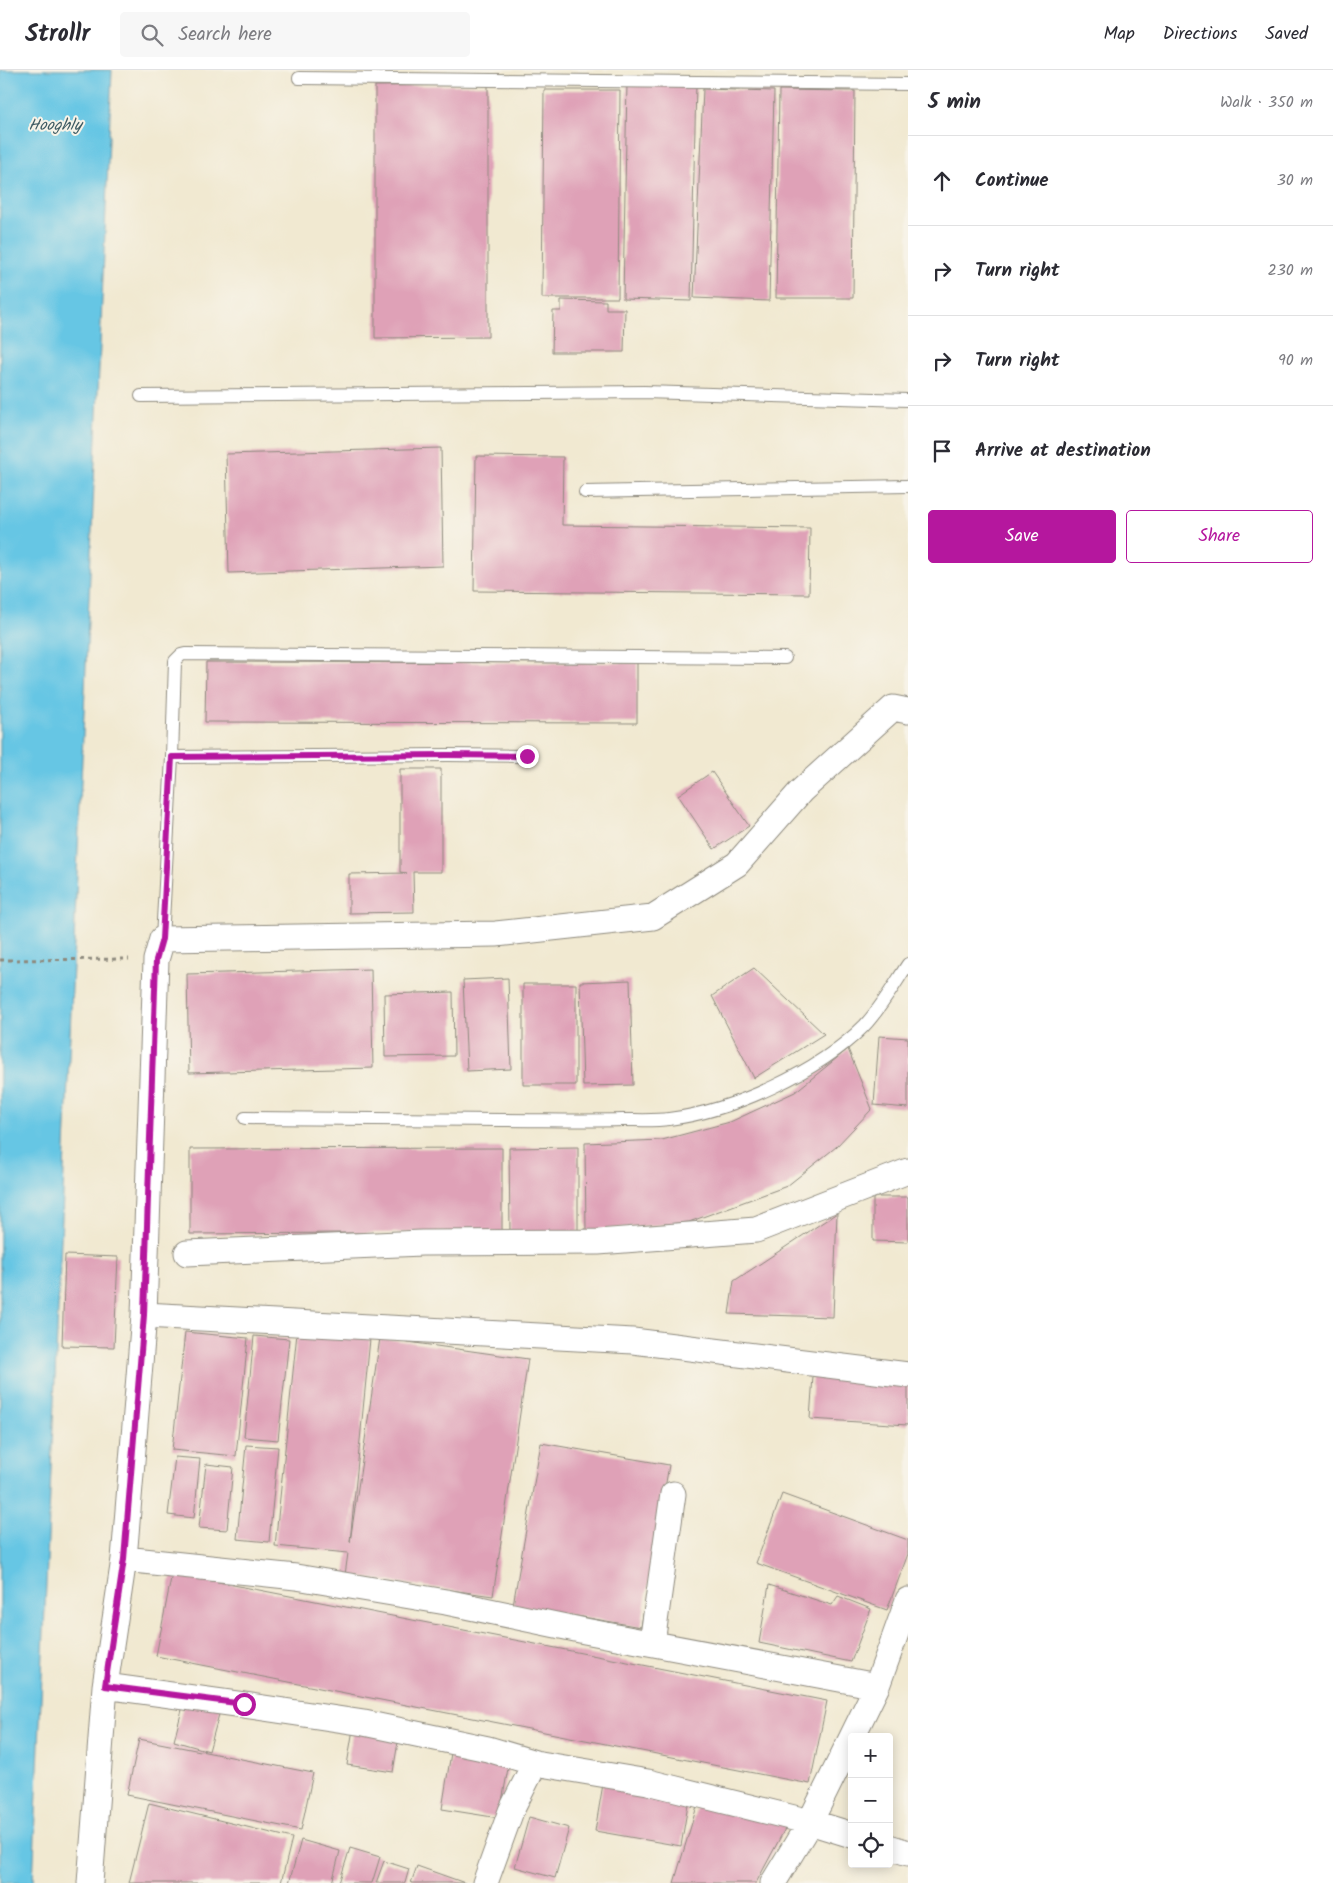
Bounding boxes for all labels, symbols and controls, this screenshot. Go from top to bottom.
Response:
search box [120,12,470,57]
text: Strollr [25,15,90,54]
text: Search here [178,20,272,50]
text: Map [1103,20,1135,49]
text: Directions [1163,20,1237,49]
text: Saved [1265,20,1308,49]
icon: search [138,21,166,49]
text: 5 min [928,86,981,119]
text: Walk · 350 m [1220,90,1313,115]
water label: Hooghly [29,113,84,138]
text: Continue [975,166,1048,196]
icon: ahead [928,167,956,195]
text: 30 m [1277,168,1313,193]
text: Turn right [975,256,1060,286]
icon: right [928,257,956,285]
text: 230 m [1267,258,1313,283]
text: Turn right [975,346,1060,376]
icon: right [928,347,956,375]
text: 90 m [1278,348,1313,373]
text: Arrive at destination [975,436,1151,466]
icon: arrive [928,437,956,465]
button: Save [928,510,1116,563]
button: Share [1126,510,1313,563]
route end [516,745,539,768]
route start [233,1693,256,1716]
map controls [848,1733,893,1868]
button: + [848,1733,893,1778]
button: − [848,1778,893,1823]
button: locate [848,1823,893,1868]

